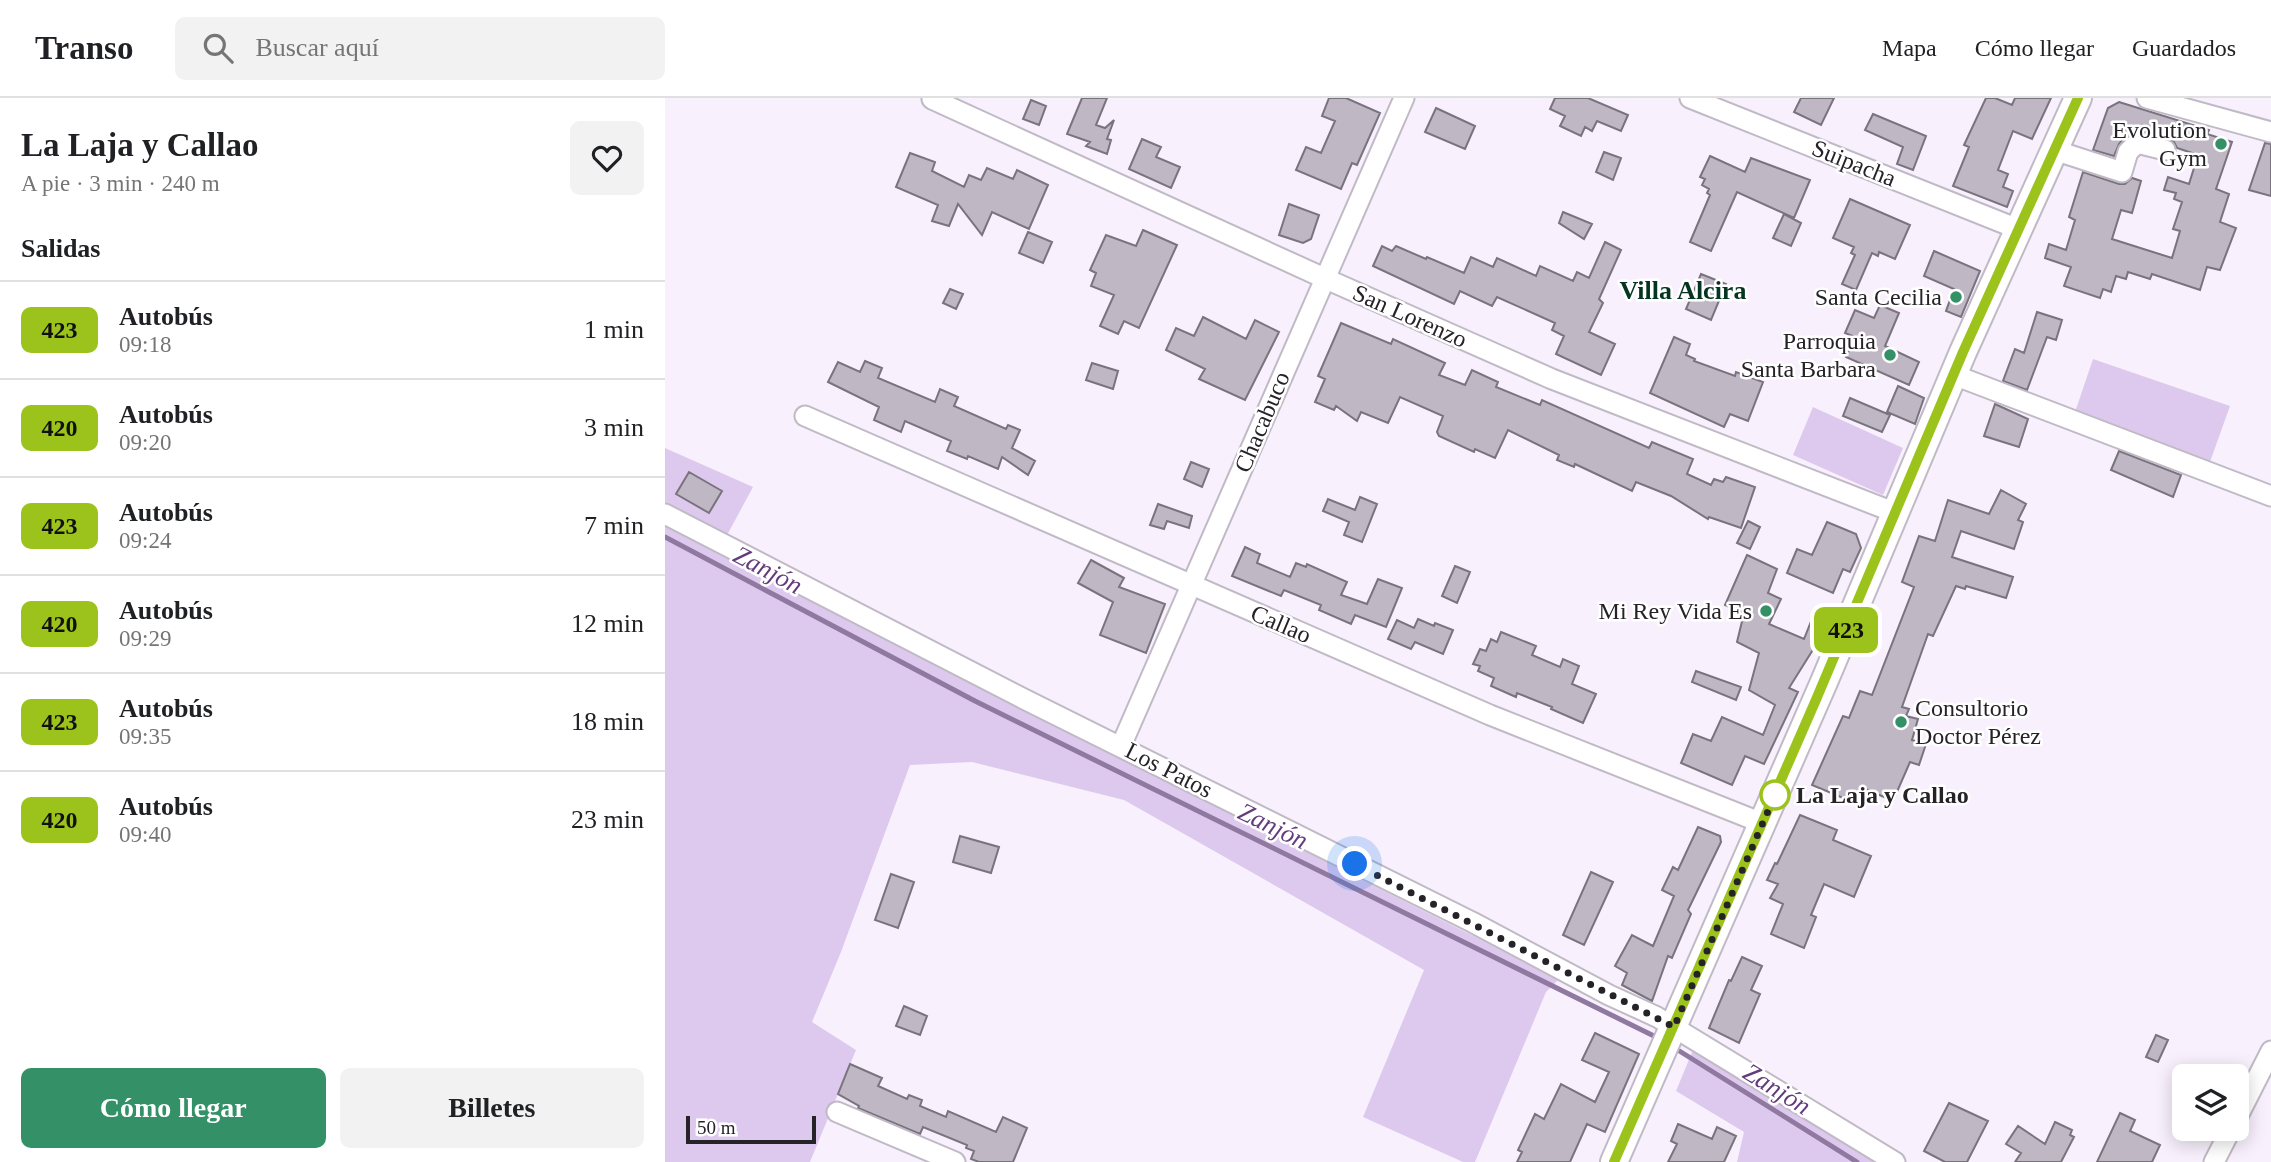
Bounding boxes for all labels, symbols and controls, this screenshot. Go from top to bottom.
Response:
search box [175,17,665,80]
icon: search [199,29,237,67]
text: Transo [35,30,133,66]
text: Buscar aquí [255,33,379,62]
text: Mapa [1882,35,1937,61]
text: Cómo llegar [1975,35,2094,61]
text: Guardados [2132,35,2236,61]
place label: Evolution Gym [2112,117,2207,171]
button: heart [570,121,644,195]
text: La Laja y Callao [21,127,258,163]
street label: Suipacha [1808,134,1900,192]
marker: Evolution Gym [2213,136,2229,152]
text: A pie · 3 min · 240 m [21,171,220,196]
text: Salidas [21,234,101,263]
district label: Villa Alcira [1620,276,1746,305]
street label: San Lorenzo [1349,279,1471,353]
place label: Santa Cecilia [1815,284,1942,310]
marker: Santa Cecilia [1948,289,1964,305]
text: Autobús [119,302,213,331]
text: 1 min [584,315,644,344]
text: 423 [42,317,78,343]
place label: Parroquia Santa Barbara [1741,328,1876,382]
text: 09:18 [119,332,171,357]
marker: Parroquia Santa Barbara [1882,347,1898,363]
street label: Chacabuco [1229,368,1295,476]
text: Autobús [119,400,213,429]
text: 3 min [584,413,644,442]
text: 420 [42,415,78,441]
text: 09:20 [119,430,171,455]
text: Autobús [119,498,213,527]
text: 7 min [584,511,644,540]
text: 423 [42,513,78,539]
text: 09:24 [119,528,171,553]
water label: Zanjón [729,540,807,600]
text: Autobús [119,596,213,625]
place label: Mi Rey Vida Es [1599,598,1752,624]
street label: Callao [1247,600,1315,648]
marker: Mi Rey Vida Es [1758,603,1774,619]
line badge: 423 [1806,607,1886,653]
text: 12 min [571,609,644,638]
text: 420 [42,611,78,637]
text: 423 [1828,617,1864,643]
text: 09:29 [119,626,171,651]
text: Autobús [119,694,213,723]
place label: Consultorio Doctor Pérez [1915,695,2041,749]
text: 18 min [571,707,644,736]
text: 423 [42,709,78,735]
marker: Consultorio Doctor Pérez [1893,714,1909,730]
text: 09:35 [119,724,171,749]
street label: Los Patos [1121,737,1217,803]
marker: La Laja y Callao [1760,780,1790,810]
place label: La Laja y Callao [1796,782,1969,808]
text: Autobús [119,792,213,821]
water label: Zanjón [1234,797,1312,855]
text: 23 min [571,805,644,834]
text: 420 [42,807,78,833]
text: 09:40 [119,822,171,847]
your location [1337,846,1372,881]
water label: Zanjón [1738,1057,1816,1121]
map controls [2172,1064,2249,1141]
button: layers [2172,1064,2249,1141]
button: Cómo llegar [21,1068,326,1148]
button: Billetes [340,1068,644,1148]
scale bar [686,1113,815,1145]
text: 50 m [697,1117,736,1138]

